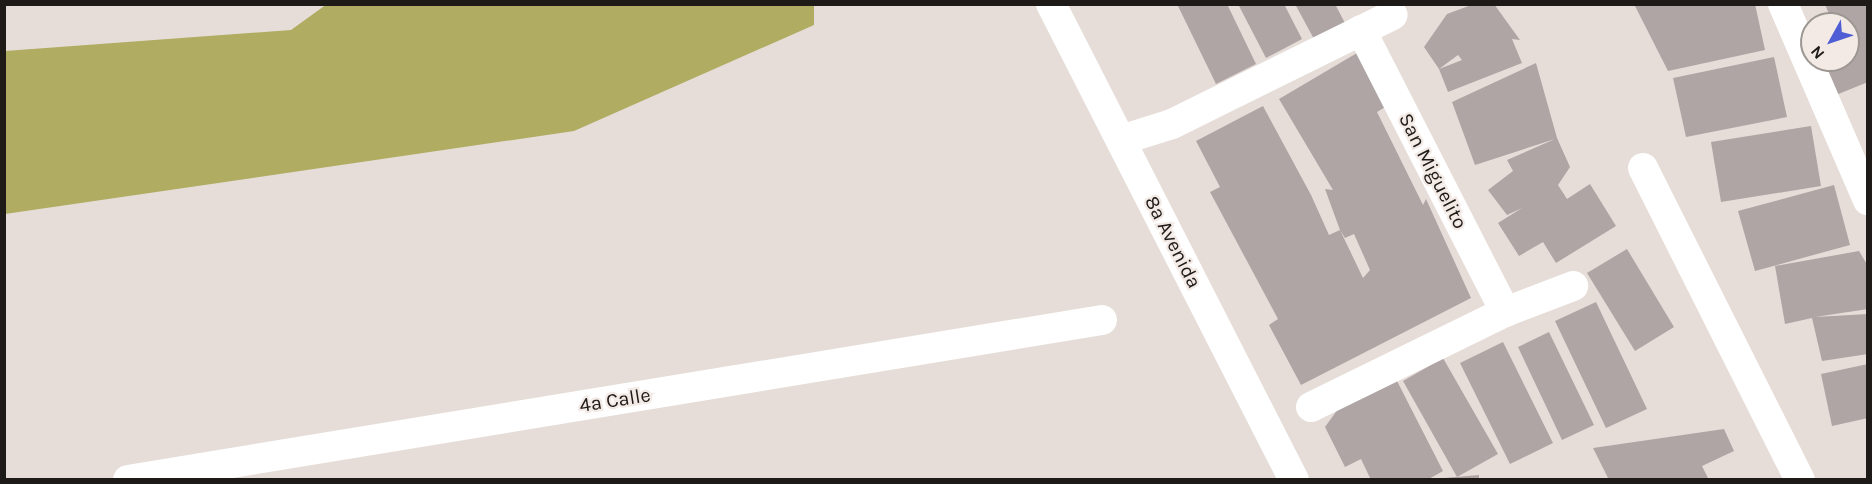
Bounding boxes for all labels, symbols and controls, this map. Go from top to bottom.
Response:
north arrow [1800,12,1860,72]
text: N [1806,42,1828,63]
street label: San Miguelito [1394,109,1472,233]
street label: 8a Avenida [1140,192,1206,292]
street label: 4a Calle [578,383,652,417]

